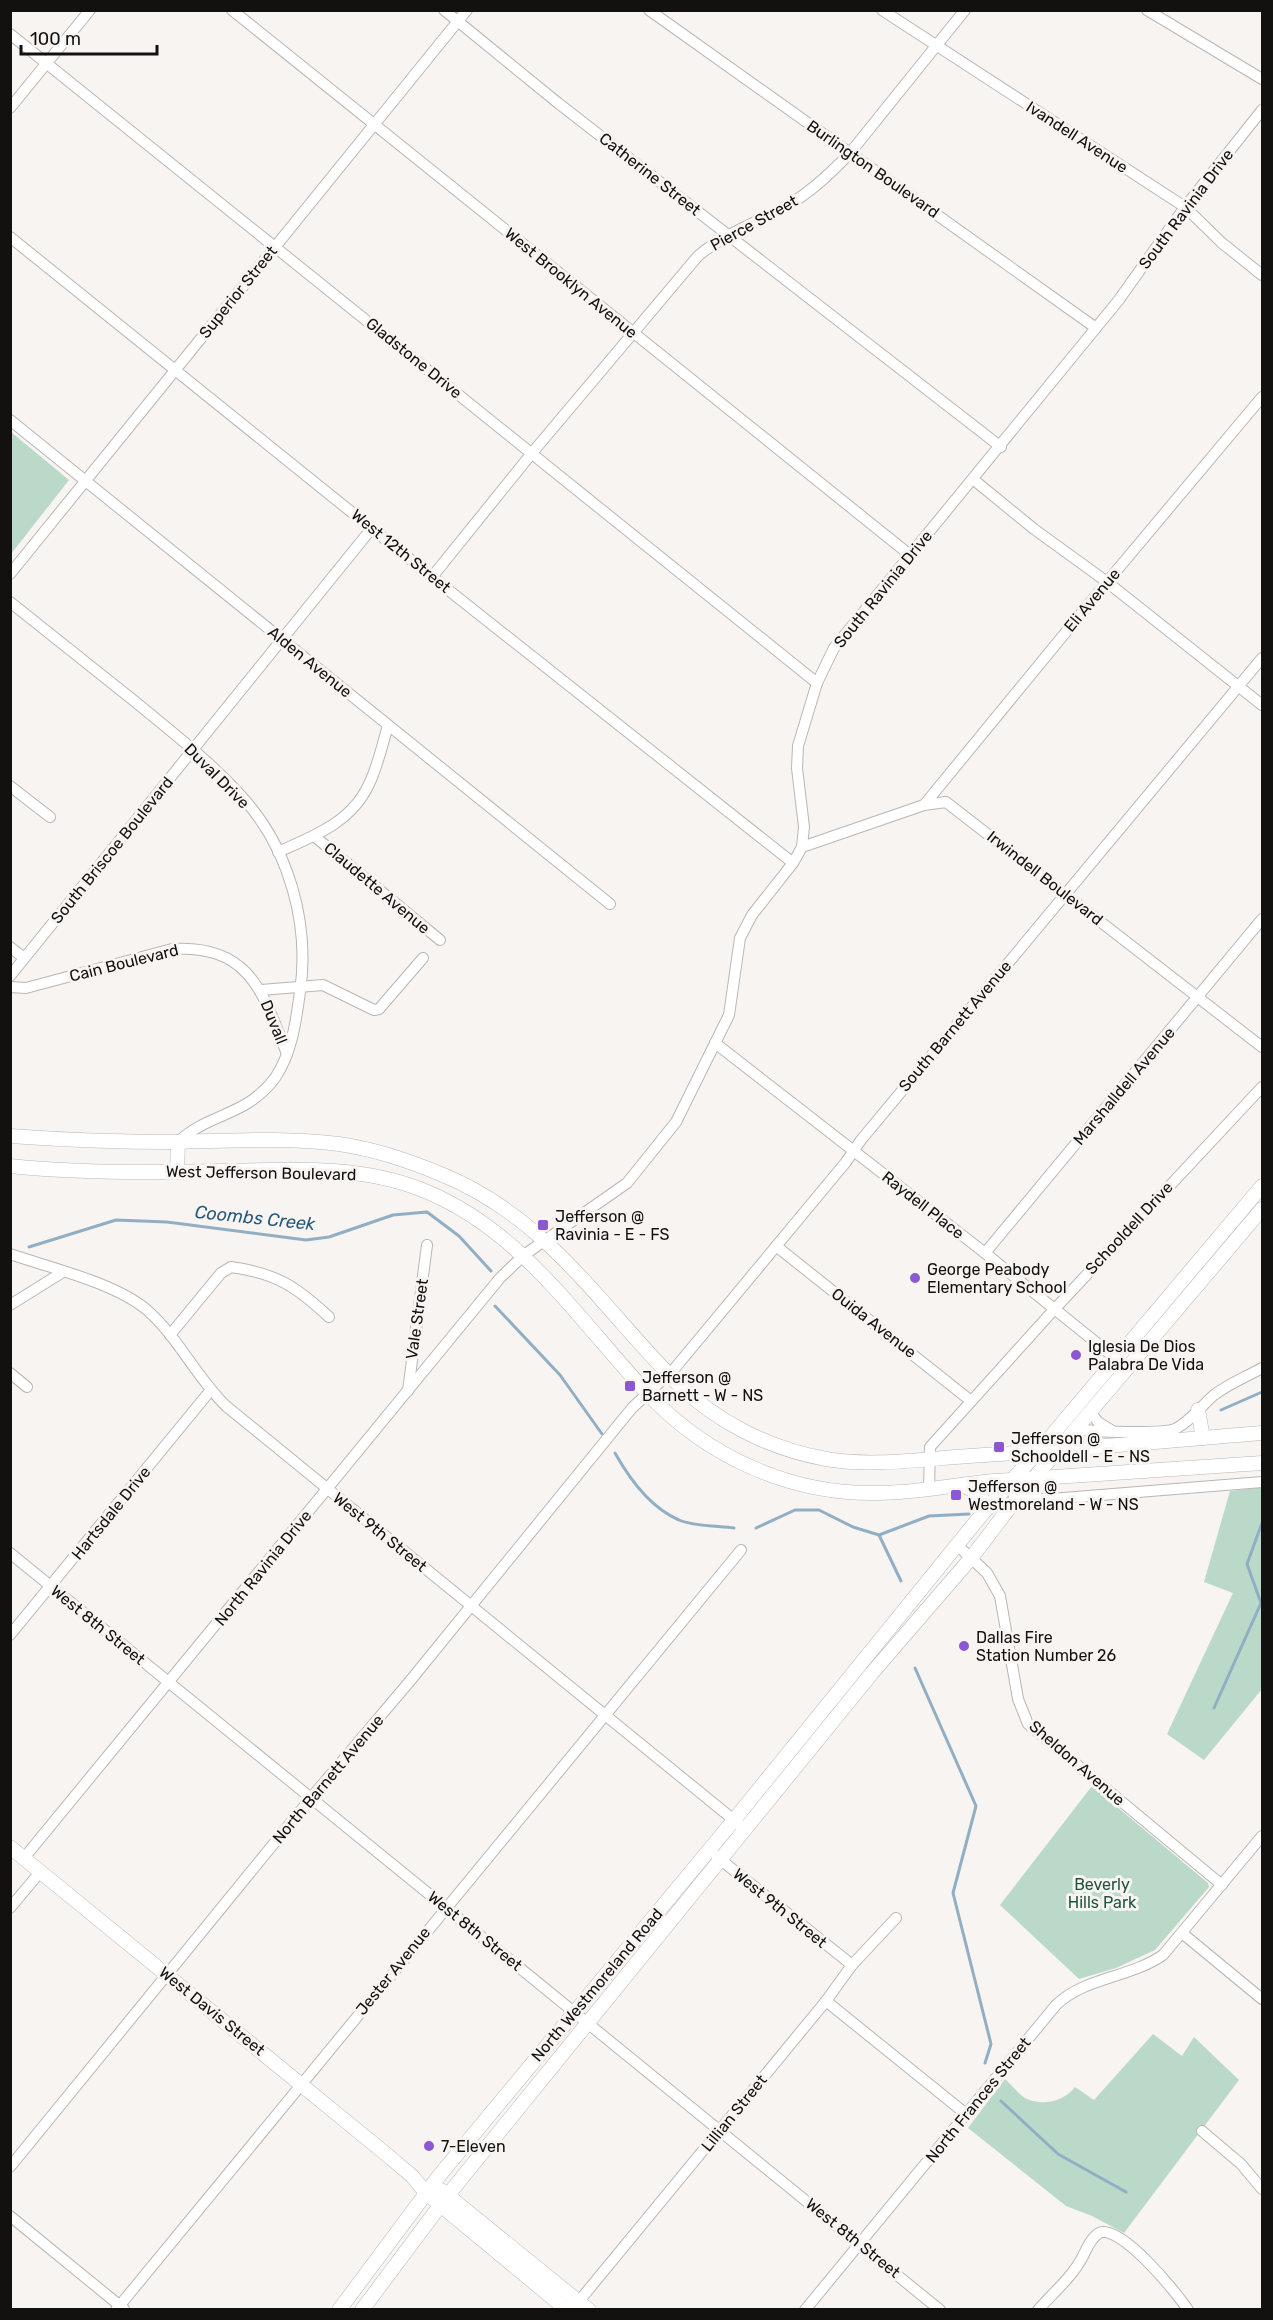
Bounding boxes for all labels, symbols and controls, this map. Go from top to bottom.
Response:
scale bar [21,18,158,56]
text: 100 m [30,28,81,50]
street label: Ivandell Avenue [1023,97,1131,177]
street label: Burlington Boulevard [803,116,943,222]
street label: Catherine Street [596,129,704,219]
street label: South Ravinia Drive [1135,145,1237,273]
street label: Pierce Street [707,191,801,255]
street label: West Brooklyn Avenue [501,224,641,342]
street label: Superior Street [195,242,281,342]
street label: Gladstone Drive [362,314,466,402]
street label: West 12th Street [348,505,454,597]
street label: South Ravinia Drive [830,526,936,651]
street label: Eli Avenue [1060,564,1124,636]
street label: Alden Avenue [264,622,356,702]
street label: Duval Drive [180,739,254,813]
street label: South Briscoe Boulevard [47,773,177,927]
street label: Irwindell Boulevard [983,827,1107,929]
street label: Claudette Avenue [320,838,434,938]
street label: Cain Boulevard [67,940,181,986]
street label: South Barnett Avenue [895,957,1015,1095]
street label: Duvall [257,997,291,1047]
street label: Marshalldell Avenue [1069,1023,1179,1149]
street label: West Jefferson Boulevard [166,1162,356,1184]
street label: Raydell Place [878,1167,968,1243]
street label: Schooldell Drive [1081,1178,1177,1278]
water label: Coombs Creek [194,1201,317,1235]
place label: Jefferson @ Ravinia - E - FS [555,1207,669,1244]
marker: Jefferson @ Ravinia - E - FS [536,1218,550,1232]
place label: George Peabody Elementary School [927,1260,1067,1297]
marker: George Peabody Elementary School [908,1271,922,1285]
street label: Vale Street [402,1277,432,1361]
street label: Ouida Avenue [828,1284,920,1362]
place label: Iglesia De Dios Palabra De Vida [1088,1337,1204,1374]
marker: Iglesia De Dios Palabra De Vida [1069,1348,1083,1362]
place label: Jefferson @ Barnett - W - NS [642,1368,763,1405]
marker: Jefferson @ Barnett - W - NS [623,1379,637,1393]
place label: Jefferson @ Schooldell - E - NS [1011,1429,1150,1466]
marker: Jefferson @ Schooldell - E - NS [992,1440,1006,1454]
street label: Hartsdale Drive [68,1463,154,1563]
place label: Jefferson @ Westmoreland - W - NS [968,1477,1139,1514]
street label: West 9th Street [329,1488,431,1576]
marker: Jefferson @ Westmoreland - W - NS [949,1488,963,1502]
street label: North Ravinia Drive [211,1506,315,1630]
street label: West 8th Street [47,1581,149,1669]
place label: Dallas Fire Station Number 26 [976,1628,1116,1665]
marker: Dallas Fire Station Number 26 [957,1639,971,1653]
street label: North Barnett Avenue [268,1711,388,1847]
street label: Sheldon Avenue [1025,1716,1129,1810]
street label: West 9th Street [729,1864,831,1952]
park label: Beverly Hills Park [1068,1875,1137,1912]
street label: West 8th Street [424,1887,526,1975]
street label: North Westmoreland Road [527,1905,667,2065]
street label: Jester Avenue [352,1923,434,2019]
street label: West Davis Street [155,1963,269,2059]
street label: North Frances Street [922,2033,1034,2167]
street label: Lillian Street [697,2071,771,2155]
place label: 7-Eleven [441,2137,506,2156]
marker: 7-Eleven [422,2139,436,2153]
street label: West 8th Street [802,2194,904,2282]

